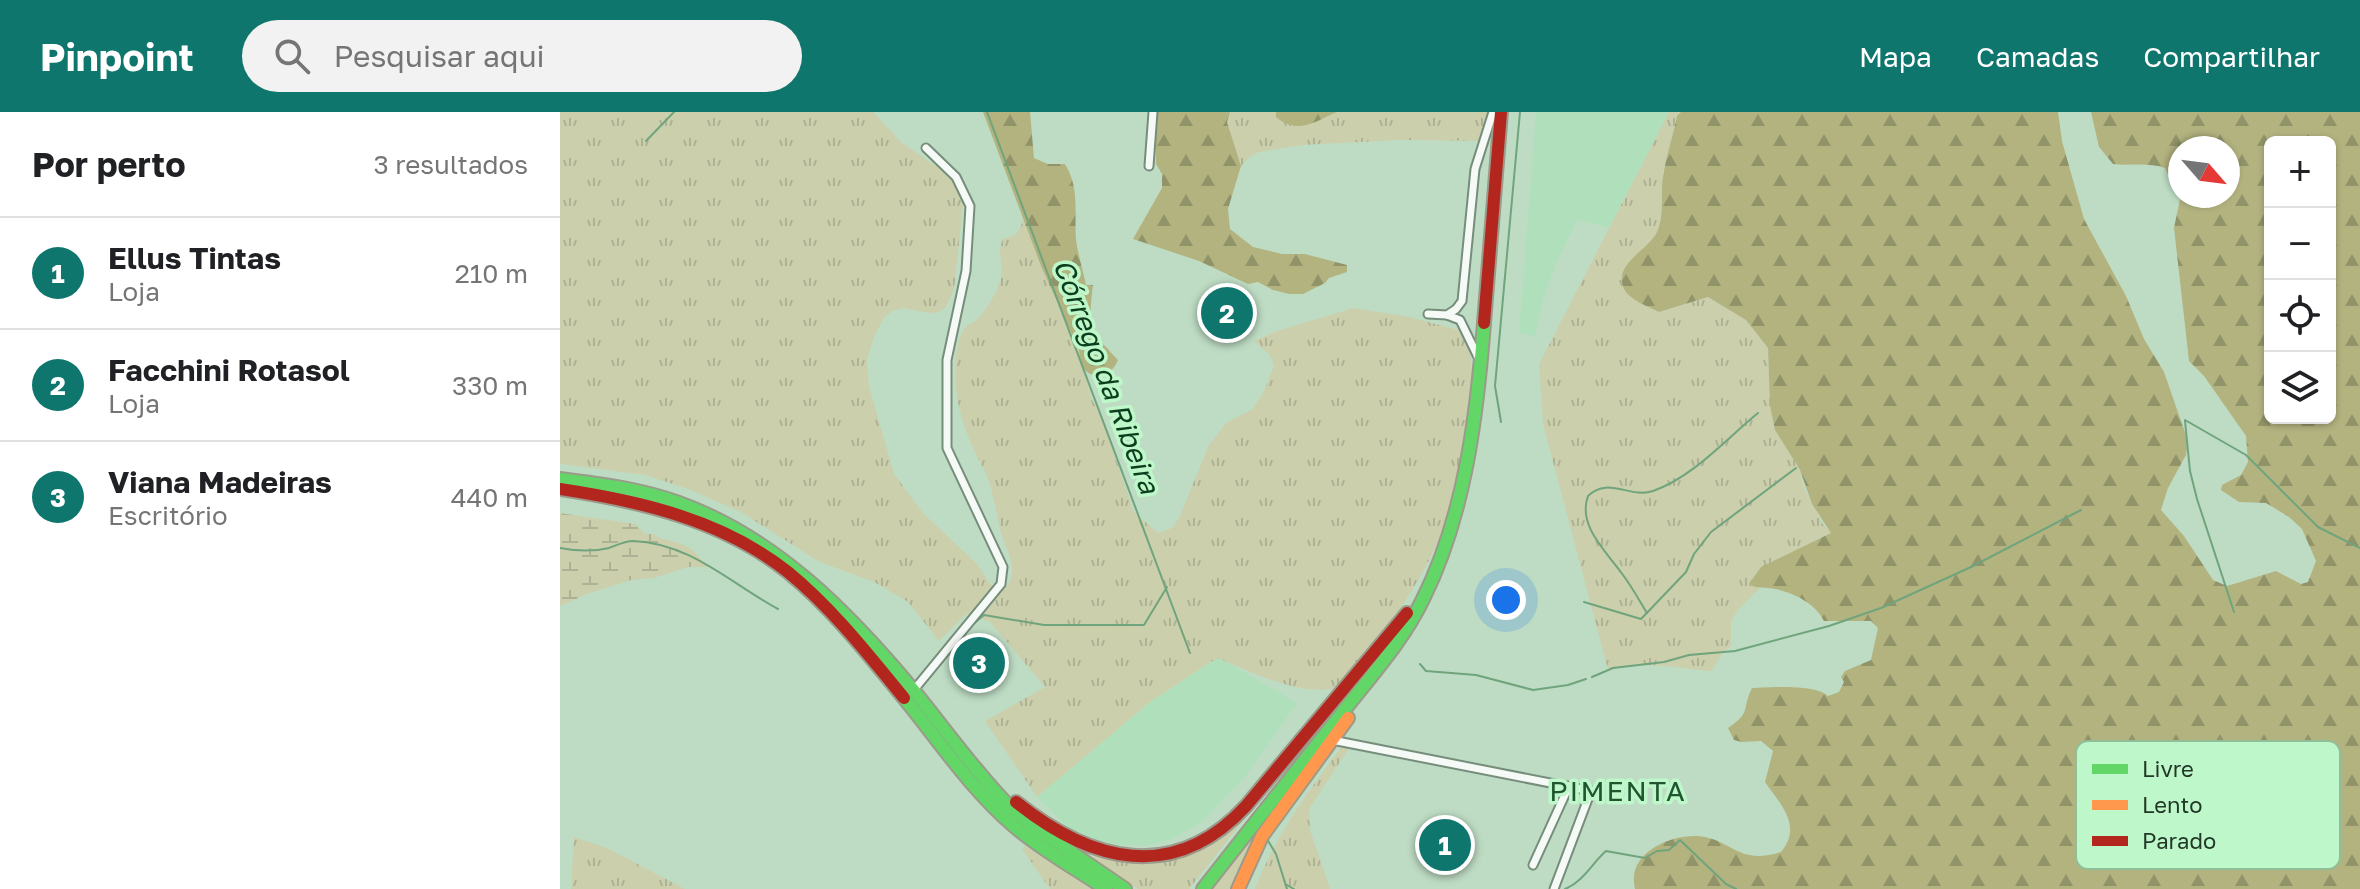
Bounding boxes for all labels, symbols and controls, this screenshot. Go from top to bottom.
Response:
search box [242,20,802,92]
text: Pinpoint [40,34,194,79]
icon: search [270,34,314,78]
text: Pesquisar aqui [334,38,545,74]
text: Mapa [1859,40,1932,73]
text: Camadas [1976,40,2099,73]
text: Compartilhar [2143,40,2320,73]
north arrow [2168,136,2240,208]
map controls [2264,136,2336,424]
button: + [2264,136,2336,208]
text: Por perto [32,144,186,184]
text: 3 resultados [374,149,528,180]
button: − [2264,208,2336,280]
text: Ellus Tintas [108,240,281,276]
water label: Córrego da Ribeira [1047,254,1167,499]
text: 1 [51,258,65,289]
text: 210 m [455,258,528,289]
text: Loja [108,276,160,307]
button: locate [2264,280,2336,352]
pin: 2 [1201,283,1253,343]
text: Facchini Rotasol [108,352,350,388]
button: layers [2264,352,2336,424]
text: 2 [50,370,66,401]
text: 330 m [452,370,528,401]
text: Loja [108,388,160,419]
text: Viana Madeiras [108,464,332,500]
text: 3 [50,482,66,513]
text: 440 m [451,482,528,513]
text: Escritório [108,500,228,531]
your location [1486,580,1526,620]
pin: 3 [953,633,1005,693]
legend [2076,741,2340,869]
text: Livre [2142,755,2194,782]
district label: PIMENTA [1549,774,1687,807]
text: Lento [2142,791,2202,818]
pin: 1 [1419,815,1471,875]
text: Parado [2142,827,2216,854]

